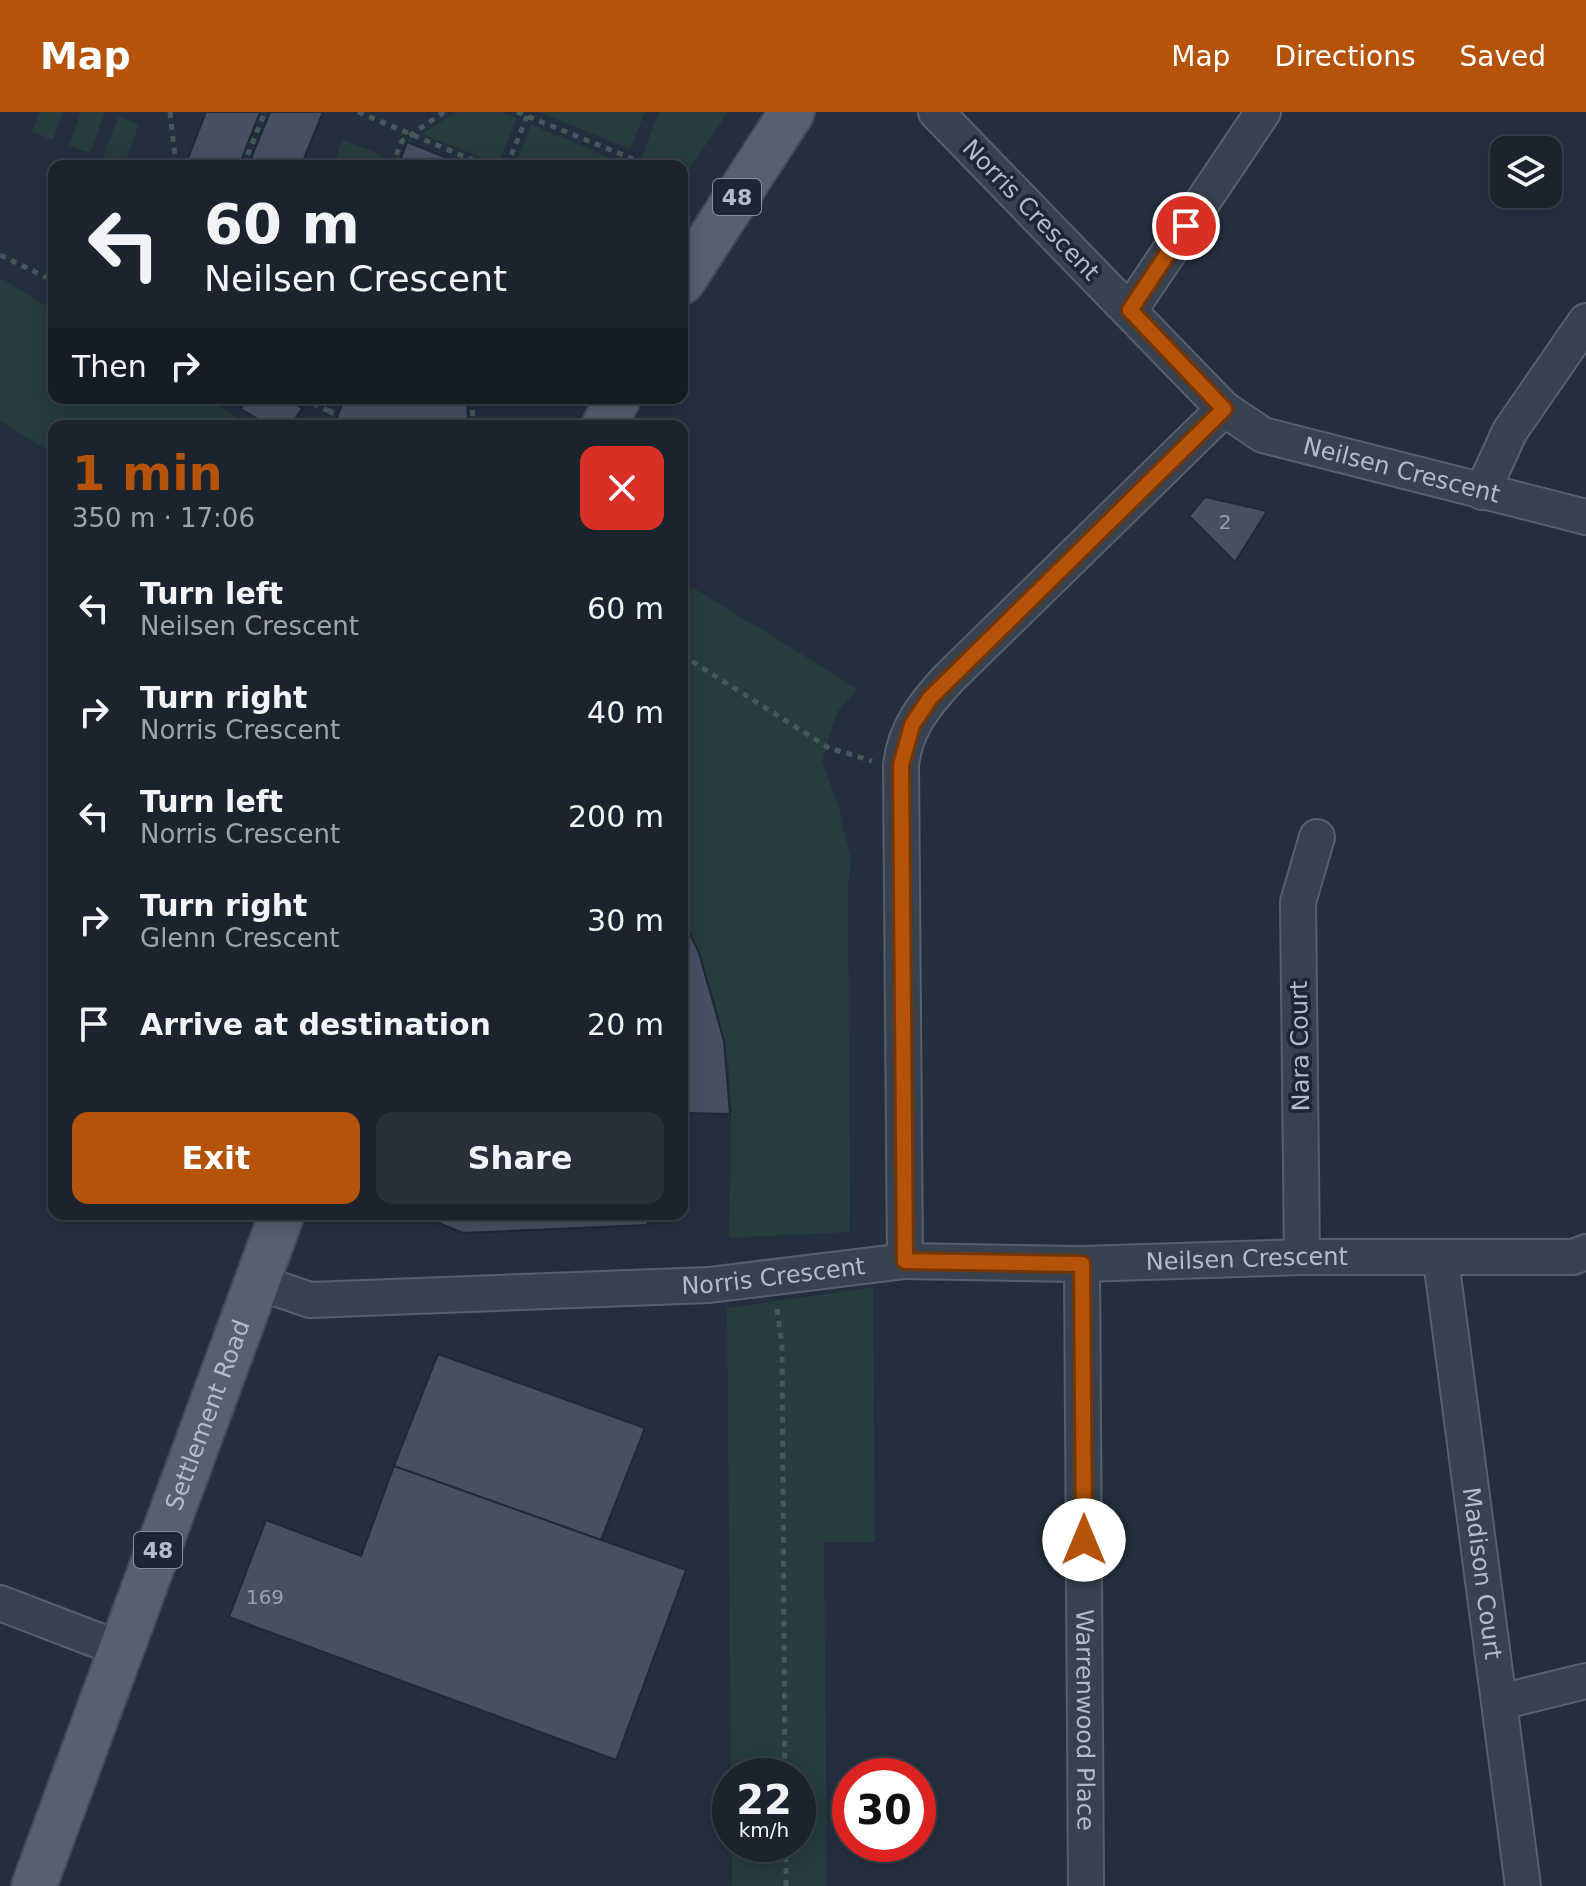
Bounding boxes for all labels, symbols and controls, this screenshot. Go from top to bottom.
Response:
text: Map [40,34,131,78]
text: Map [1171,40,1230,73]
text: Directions [1274,40,1415,73]
text: Saved [1459,40,1546,73]
street label: Norris Crescent [957,134,1105,286]
map controls [1490,136,1562,208]
button: layers [1490,136,1562,208]
road number: 48 [713,179,761,215]
text: 60 m [204,191,360,256]
icon: left [72,192,176,296]
pin [1152,192,1220,260]
icon: arrive [1164,204,1208,248]
text: Neilsen Crescent [204,258,507,299]
icon: right [163,344,207,388]
text: Then [72,349,147,384]
street label: Neilsen Crescent [1300,432,1503,509]
text: 1 min [72,445,223,501]
button: close [580,446,664,530]
text: 350 m · 17:06 [72,503,255,533]
house number: 2 [1219,510,1231,534]
text: Turn left [140,576,283,611]
icon: left [72,586,116,630]
text: 60 m [587,591,664,626]
text: Neilsen Crescent [140,611,359,641]
text: Turn right [140,680,307,715]
icon: right [72,690,116,734]
text: 40 m [587,695,664,730]
text: Norris Crescent [140,715,340,745]
text: Turn left [140,784,283,819]
icon: left [72,794,116,838]
text: 200 m [568,799,664,834]
text: Norris Crescent [140,819,340,849]
text: Turn right [140,888,307,923]
icon: right [72,898,116,942]
text: 30 m [587,903,664,938]
text: Glenn Crescent [140,923,339,953]
street label: Nara Court [1285,980,1315,1112]
icon: arrive [72,1002,116,1046]
text: Arrive at destination [140,1007,491,1042]
text: 20 m [587,1007,664,1042]
button: Exit [72,1112,360,1204]
button: Share [376,1112,664,1204]
street label: Neilsen Crescent [1145,1243,1348,1276]
street label: Norris Crescent [681,1252,867,1300]
street label: Settlement Road [160,1316,256,1514]
street label: Madison Court [1457,1486,1507,1661]
position arrow [1042,1498,1126,1582]
road number: 48 [134,1532,182,1568]
house number: 169 [246,1585,284,1609]
street label: Warrenwood Place [1070,1609,1100,1831]
speed limit sign: 30 [832,1758,936,1862]
text: 22 [736,1777,792,1823]
text: km/h [739,1818,789,1842]

